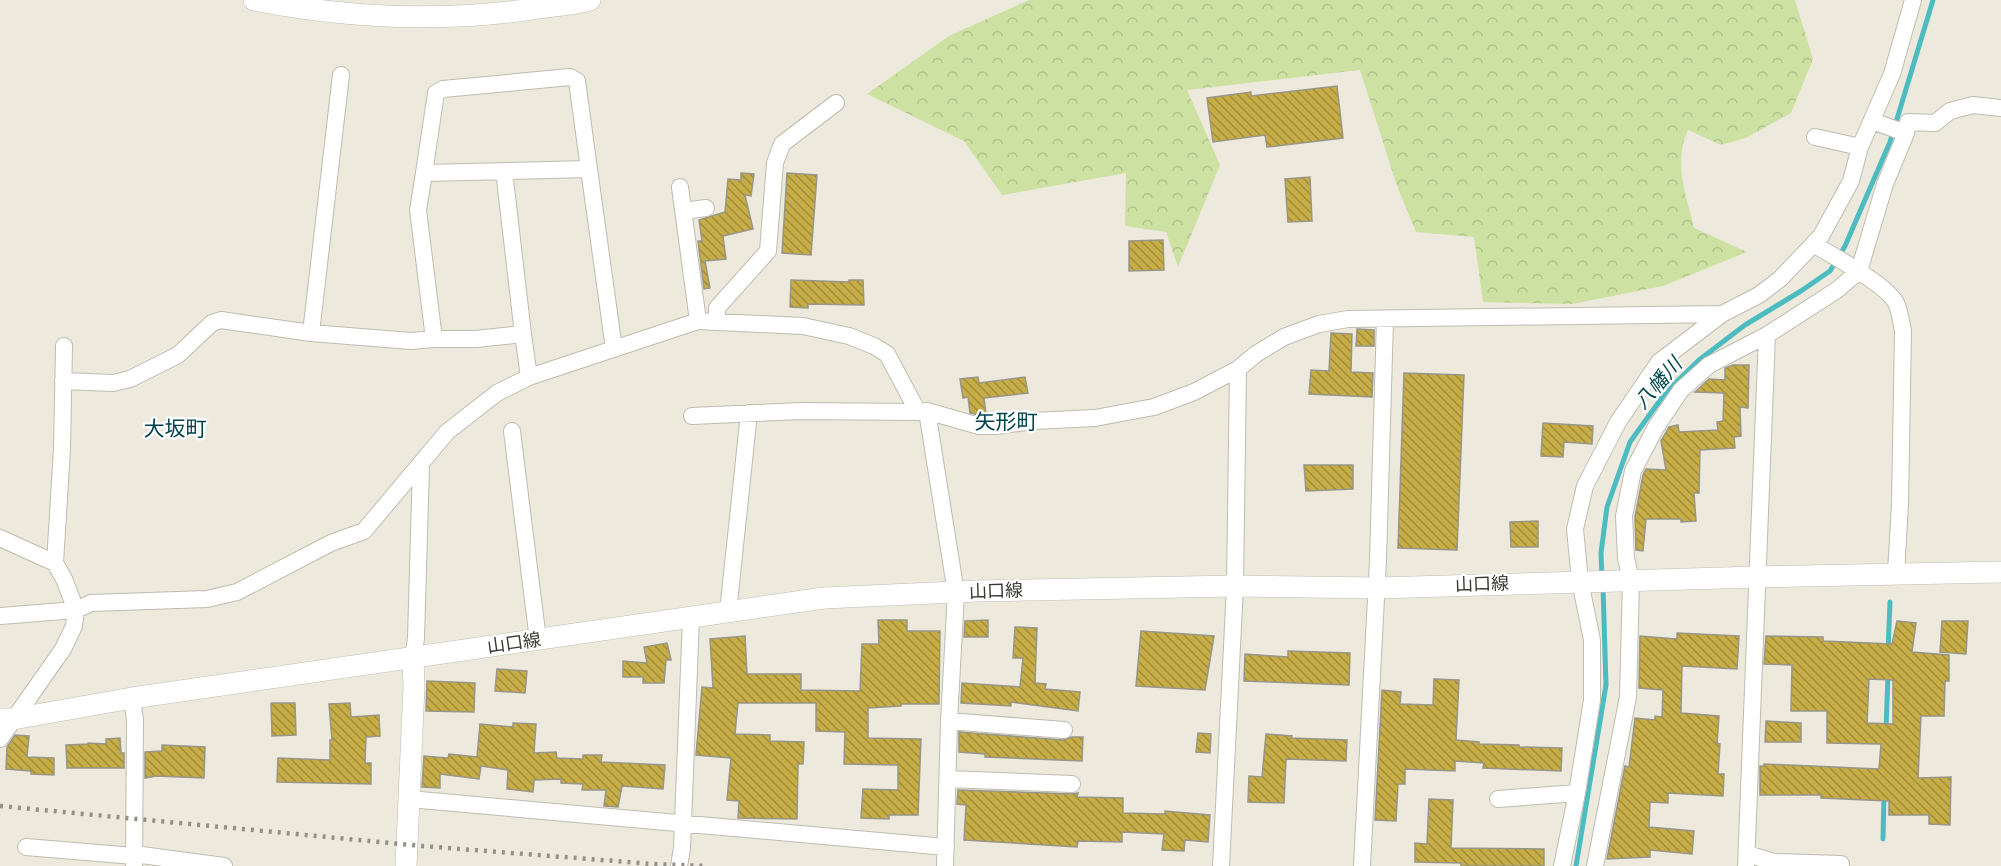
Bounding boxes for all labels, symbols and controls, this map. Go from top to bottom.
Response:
water label: 八幡川 [1629,350,1688,414]
district label: 矢形町 [975,408,1038,435]
district label: 大坂町 [144,415,207,442]
street label: 山口線 [1455,571,1509,596]
street label: 山口線 [969,578,1023,603]
street label: 山口線 [486,627,542,658]

